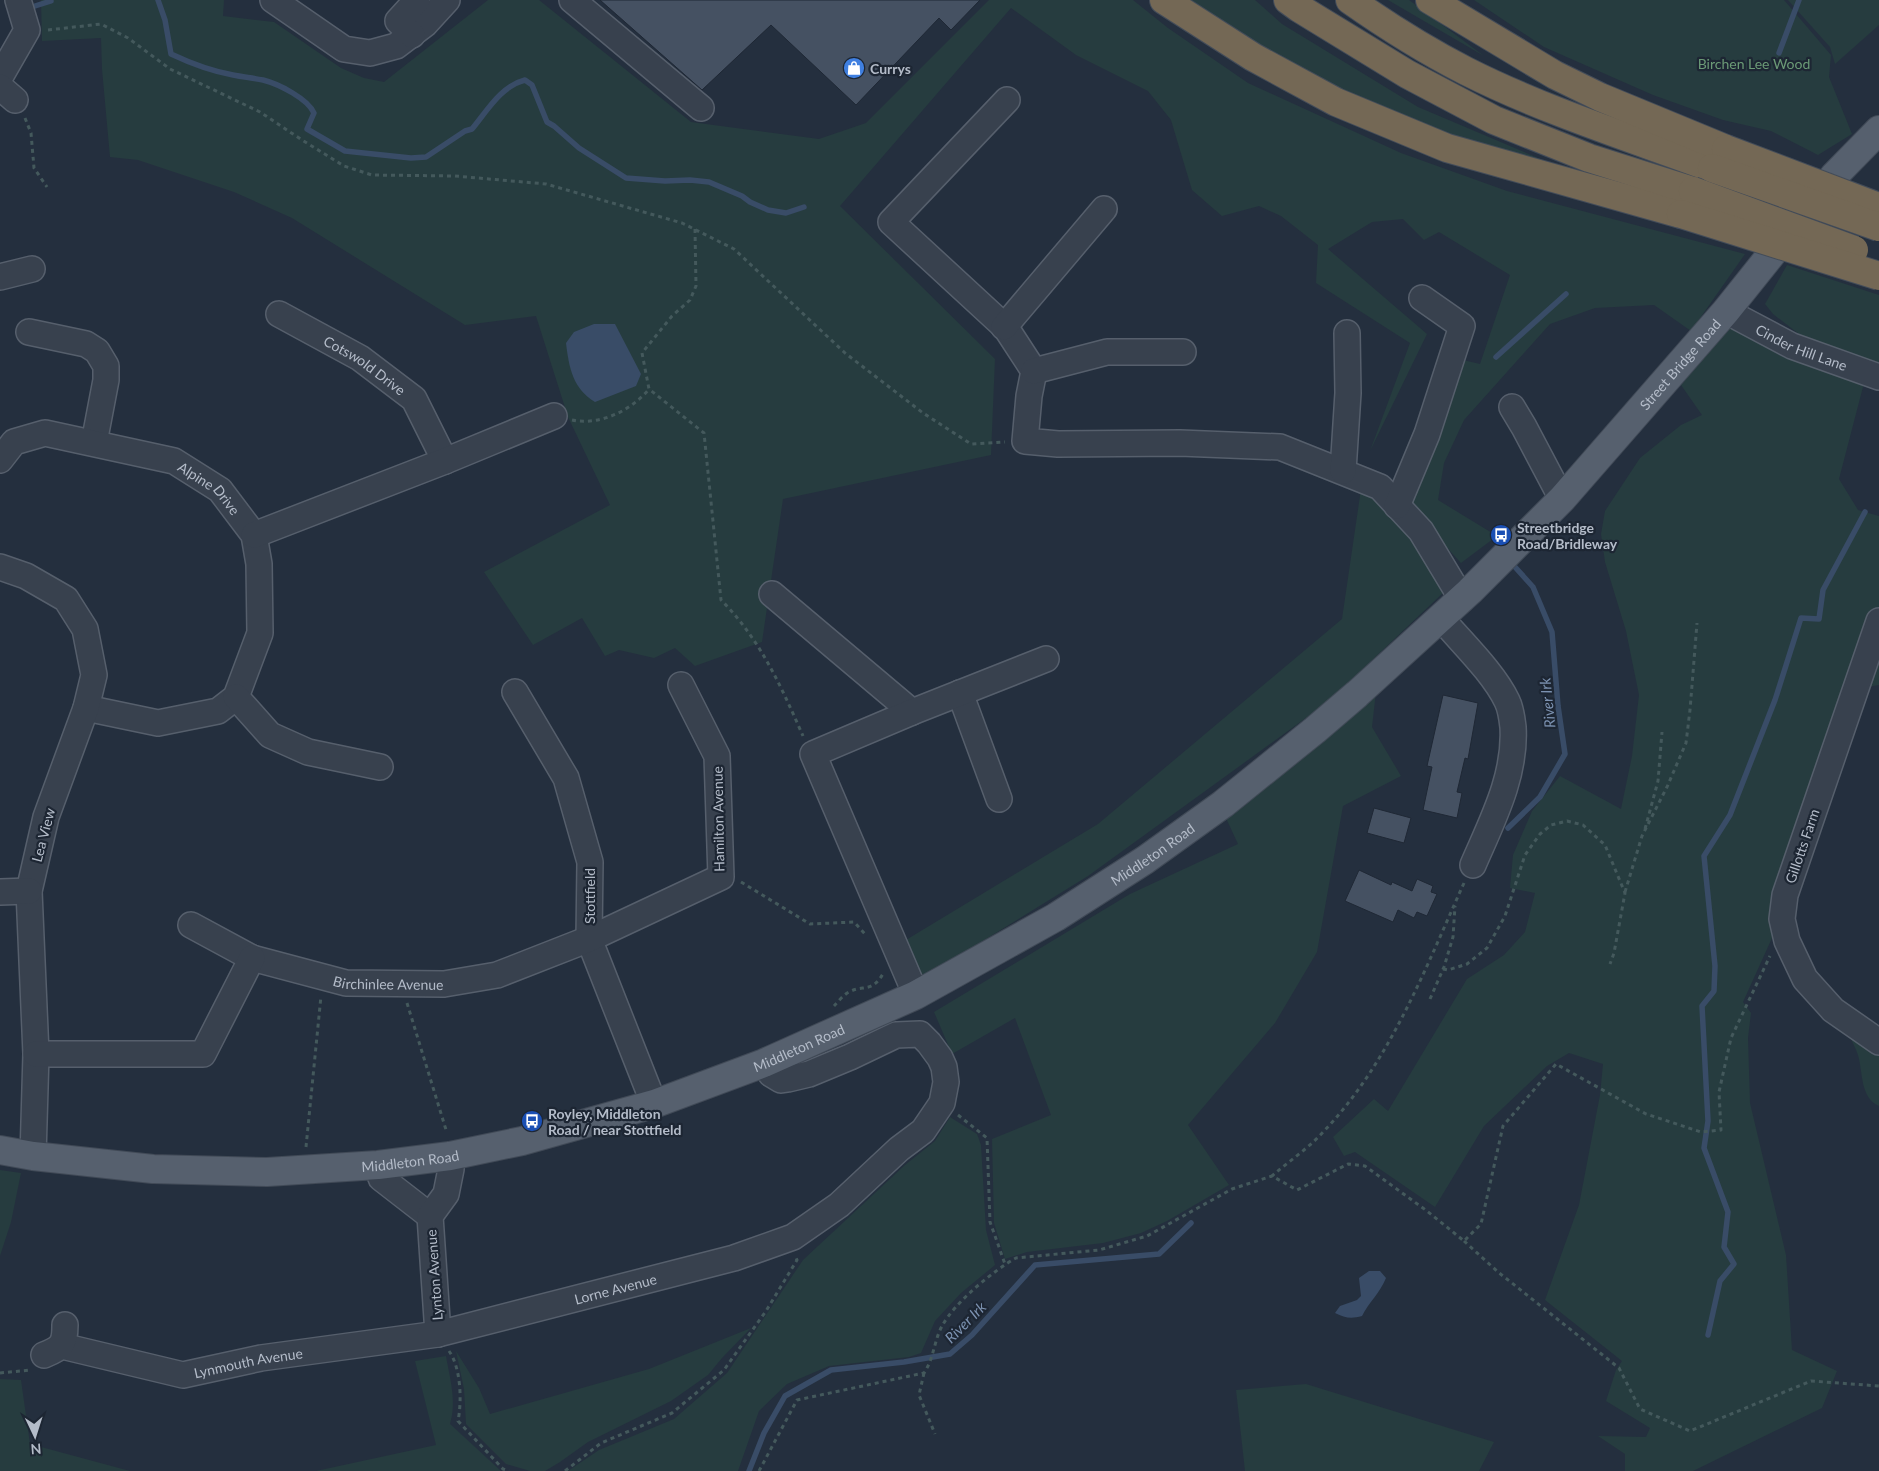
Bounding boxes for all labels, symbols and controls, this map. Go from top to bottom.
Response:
park label: Birchen Lee Wood [1698,55,1810,72]
shop icon: Currys [842,56,866,80]
place label: Currys [870,60,911,77]
street label: Street Bridge Road [1635,315,1724,413]
street label: Cinder Hill Lane [1753,320,1850,374]
street label: Cotswold Drive [321,332,409,398]
street label: Alpine Drive [175,457,244,518]
place label: Streetbridge Road/Bridleway [1517,519,1618,552]
bus stop icon: Streetbridge Road/Bridleway [1489,523,1513,547]
water label: River Irk [1535,676,1559,729]
street label: Hamilton Avenue [709,766,727,872]
street label: Lea View [28,806,58,864]
street label: Gillotts Farm [1781,807,1823,885]
street label: Middleton Road [1107,819,1197,889]
street label: Stottfield [581,868,598,924]
street label: Birchinlee Avenue [331,971,444,992]
street label: Middleton Road [751,1020,847,1075]
place label: Royley, Middleton Road / near Stottfield [548,1105,681,1138]
bus stop icon: Royley, Middleton Road / near Stottfield [520,1109,544,1133]
street label: Middleton Road [361,1146,461,1175]
street label: Lynton Avenue [422,1229,446,1321]
street label: Lorne Avenue [572,1270,658,1307]
water label: River Irk [941,1297,990,1346]
street label: Lynmouth Avenue [192,1344,304,1381]
north arrow [10,1411,60,1461]
text: N [30,1441,42,1458]

